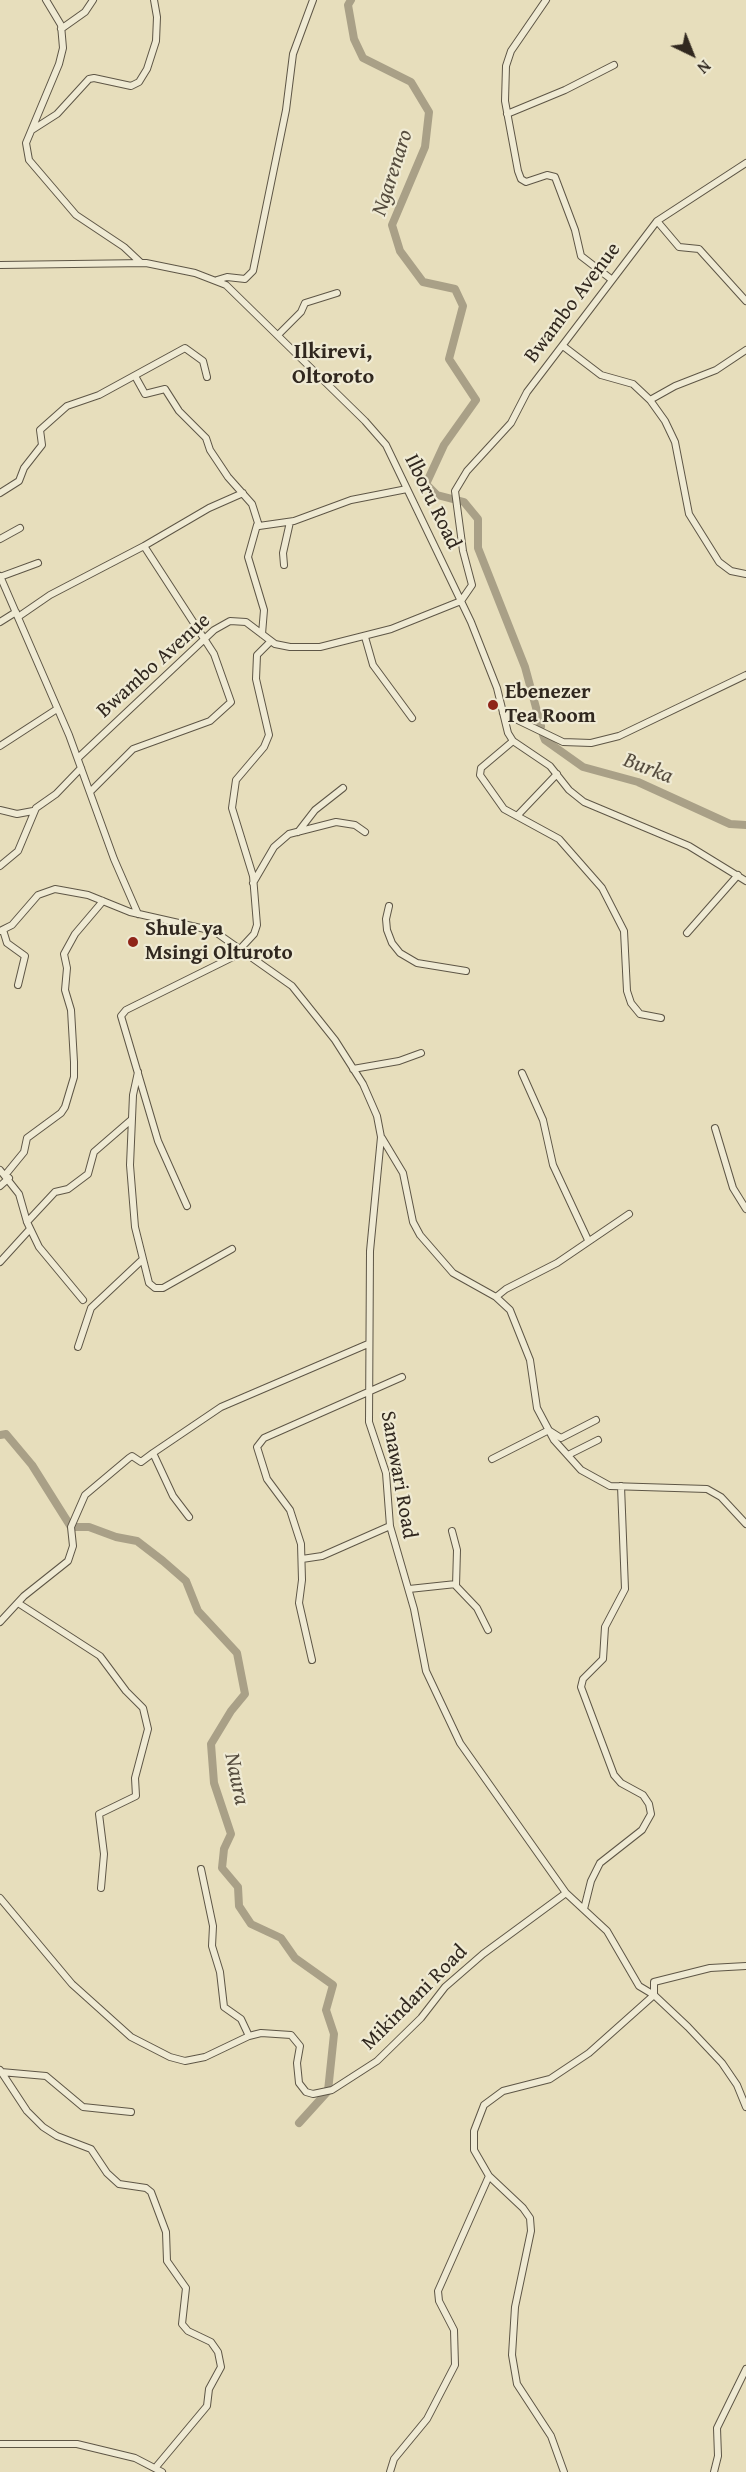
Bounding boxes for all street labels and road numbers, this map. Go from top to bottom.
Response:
street label: Bwambo Avenue [520,238,626,368]
street label: Ilboru Road [398,450,466,554]
street label: Bwambo Avenue [92,608,216,724]
street label: Sanawari Road [374,1409,422,1541]
street label: Mikindani Road [357,1940,473,2056]

